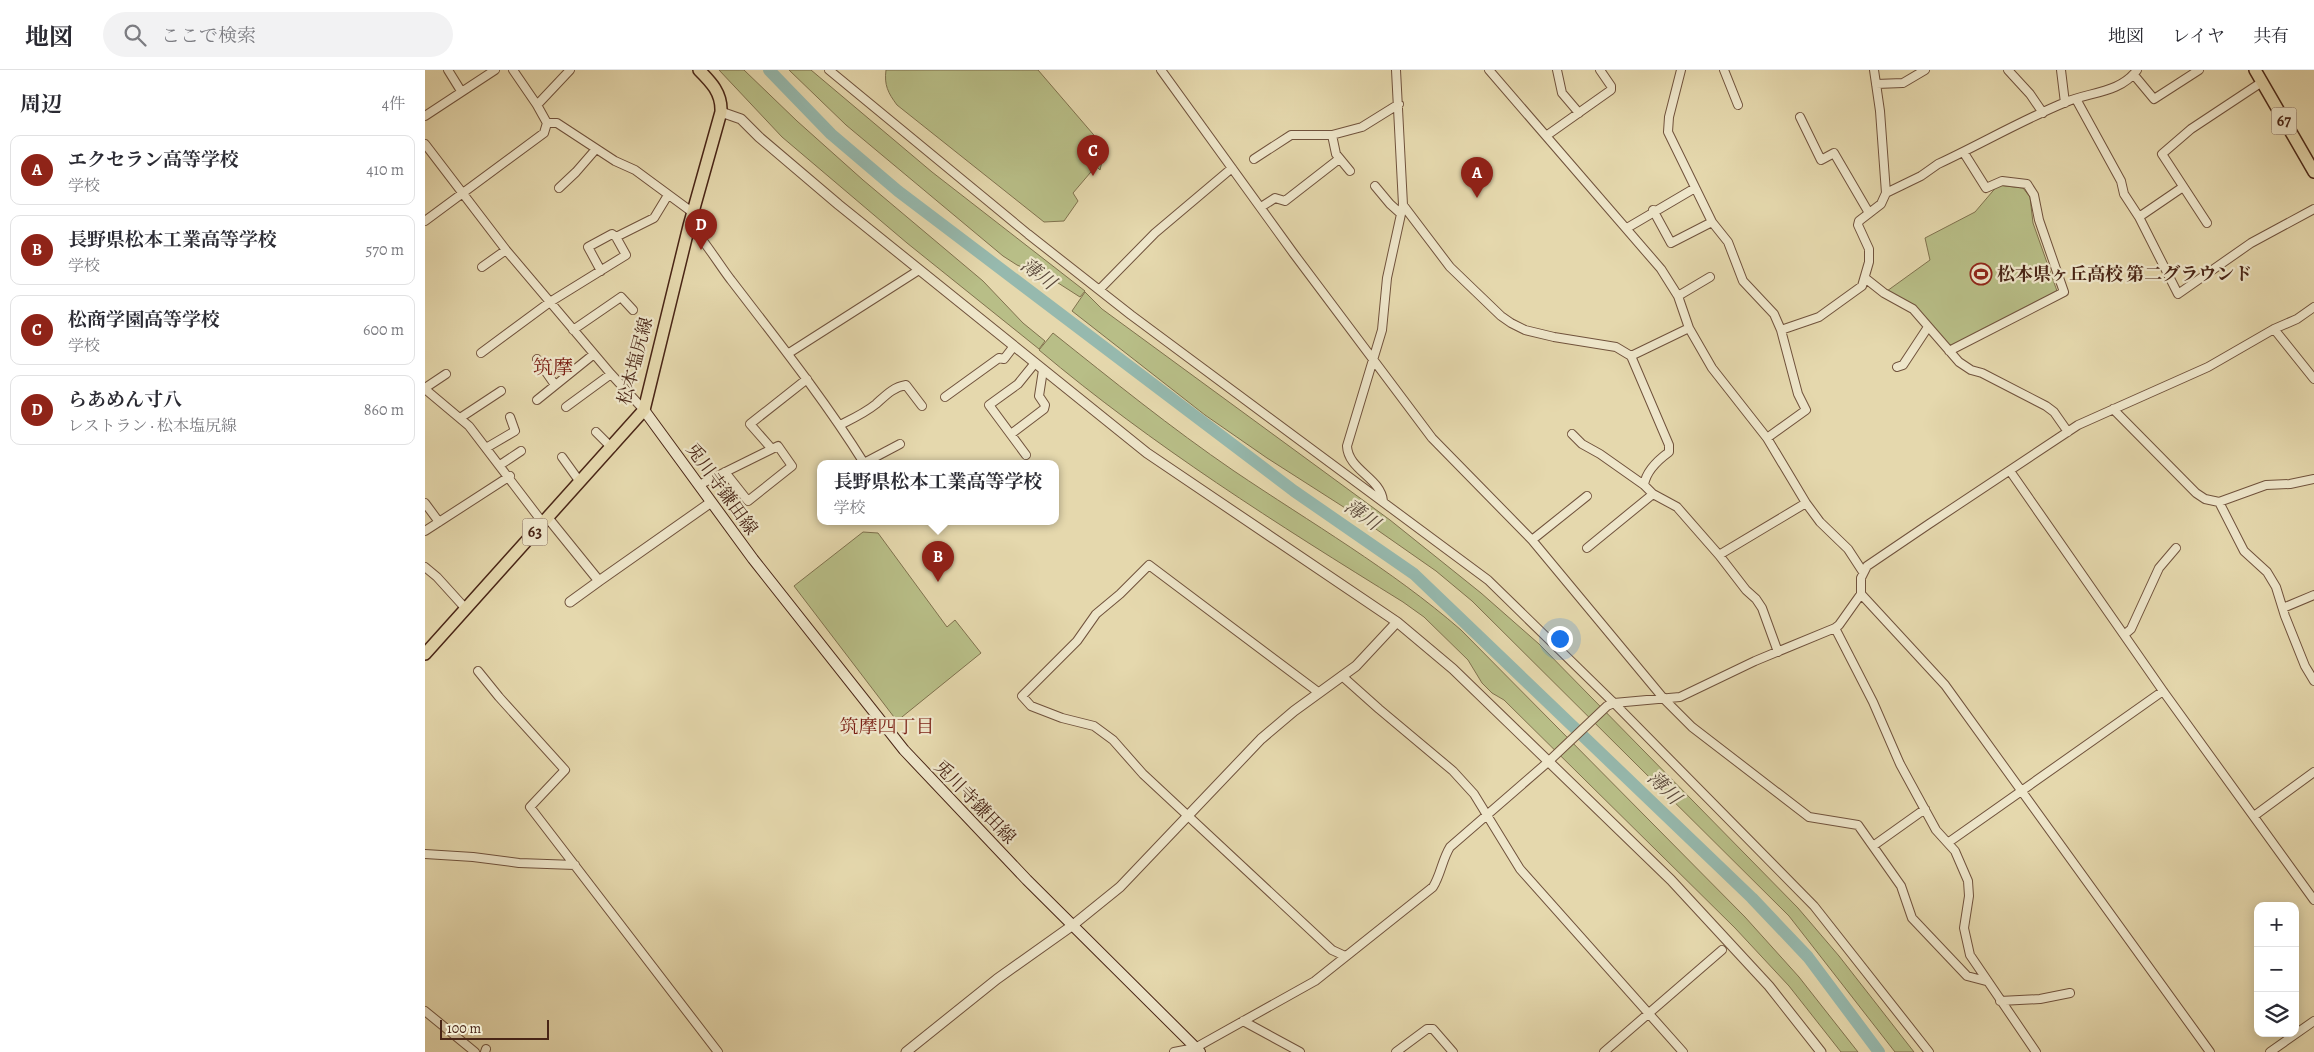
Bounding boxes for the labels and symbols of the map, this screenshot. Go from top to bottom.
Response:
road number: 67 [2271,107,2297,134]
pin: C [1077,135,1109,176]
pin: A [1461,157,1493,198]
pin: D [685,209,717,250]
water label: 薄川 [1015,252,1063,297]
sports icon: 松本県ヶ丘高校 第二グラウンド [1969,262,1993,286]
place label: 松本県ヶ丘高校 第二グラウンド [1997,262,2252,286]
street label: 松本塩尻線 [612,314,658,408]
district label: 筑摩 [533,354,573,381]
street label: 兎川寺鎌田線 [681,438,763,540]
water label: 薄川 [1339,493,1387,538]
road number: 63 [523,518,547,546]
pin: B [922,541,954,582]
your location [1547,626,1573,652]
district label: 筑摩四丁目 [839,714,935,740]
street label: 兎川寺鎌田線 [929,755,1021,849]
water label: 薄川 [1641,765,1688,812]
scale bar [440,1017,549,1040]

